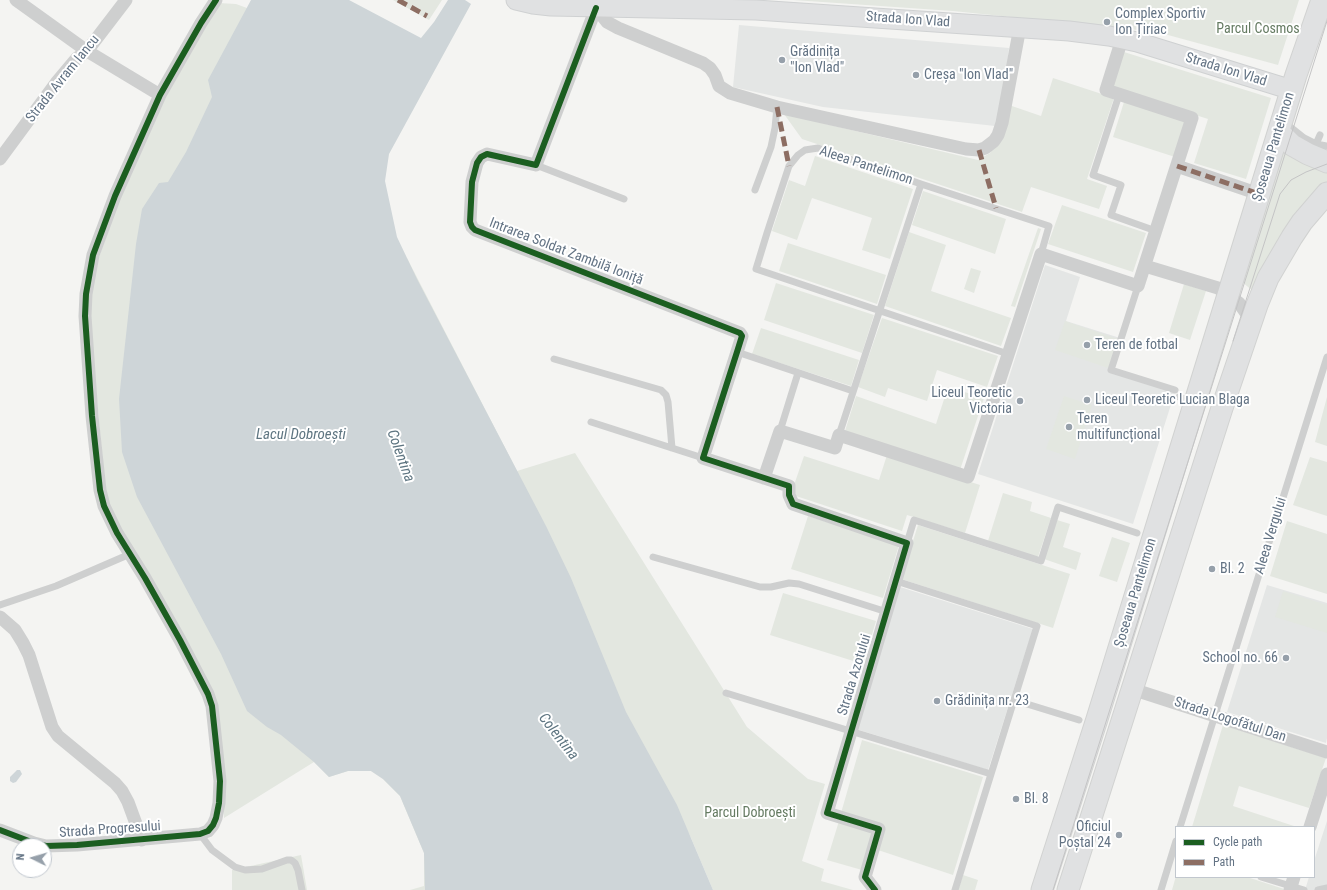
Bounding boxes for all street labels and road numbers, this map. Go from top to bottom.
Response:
street label: Strada Ion Vlad [865,9,951,31]
street label: Strada Avram Iancu [23,32,103,126]
street label: Strada Ion Vlad [1183,50,1269,90]
street label: Șoseaua Pantelimon [1249,90,1299,204]
street label: Aleea Pantelimon [817,143,915,189]
street label: Intrarea Soldat Zambilă Ioniță [487,215,645,289]
street label: Aleea Vergului [1251,496,1291,576]
street label: Șoseaua Pantelimon [1111,536,1161,650]
street label: Strada Azotului [835,632,875,718]
street label: Strada Logofătul Dan [1172,694,1288,746]
street label: Strada Progresului [59,818,161,842]

